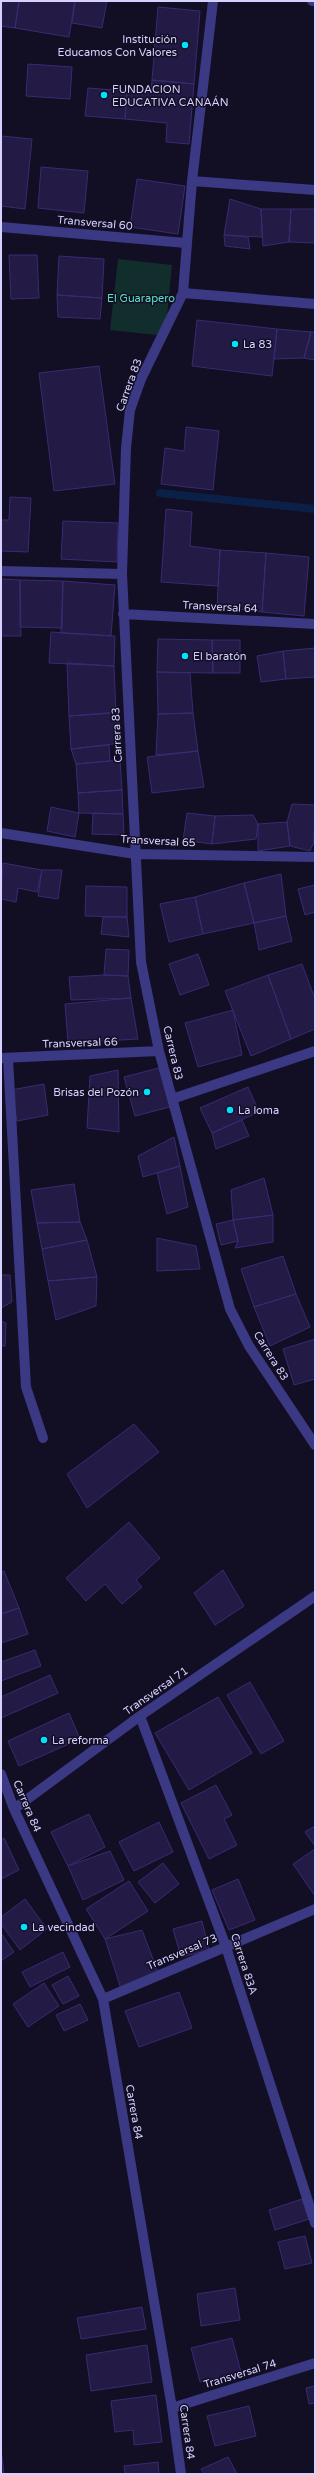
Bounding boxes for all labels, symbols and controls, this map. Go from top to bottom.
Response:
place label: Institución Educamos Con Valores [58,33,177,59]
marker: Institución Educamos Con Valores [180,40,190,50]
place label: FUNDACION EDUCATIVA CANAÁN [112,83,229,109]
marker: FUNDACION EDUCATIVA CANAÁN [99,90,109,100]
street label: Transversal 60 [57,213,133,233]
park label: El Guarapero [107,292,175,305]
place label: La 83 [243,338,272,351]
marker: La 83 [230,339,240,349]
street label: Carrera 83 [113,357,145,413]
street label: Transversal 64 [182,599,258,615]
place label: El baratón [193,650,247,663]
marker: El baratón [180,651,190,661]
street label: Carrera 83 [109,707,125,763]
street label: Transversal 65 [120,833,196,849]
street label: Carrera 83 [160,1025,186,1082]
street label: Transversal 66 [42,1035,118,1051]
place label: Brisas del Pozón [53,1086,139,1099]
marker: Brisas del Pozón [142,1087,152,1097]
place label: La loma [238,1104,279,1117]
marker: La loma [225,1105,235,1115]
street label: Carrera 83 [251,1329,291,1383]
street label: Transversal 71 [121,1664,191,1718]
place label: La reforma [52,1734,109,1747]
marker: La reforma [39,1735,49,1745]
street label: Carrera 84 [10,1778,44,1834]
place label: La vecindad [32,1921,95,1934]
marker: La vecindad [19,1922,29,1932]
street label: Transversal 73 [145,1931,219,1973]
street label: Carrera 83A [228,1932,260,1996]
street label: Carrera 84 [123,2084,145,2140]
street label: Transversal 74 [202,2357,278,2391]
street label: Carrera 84 [177,2404,197,2460]

